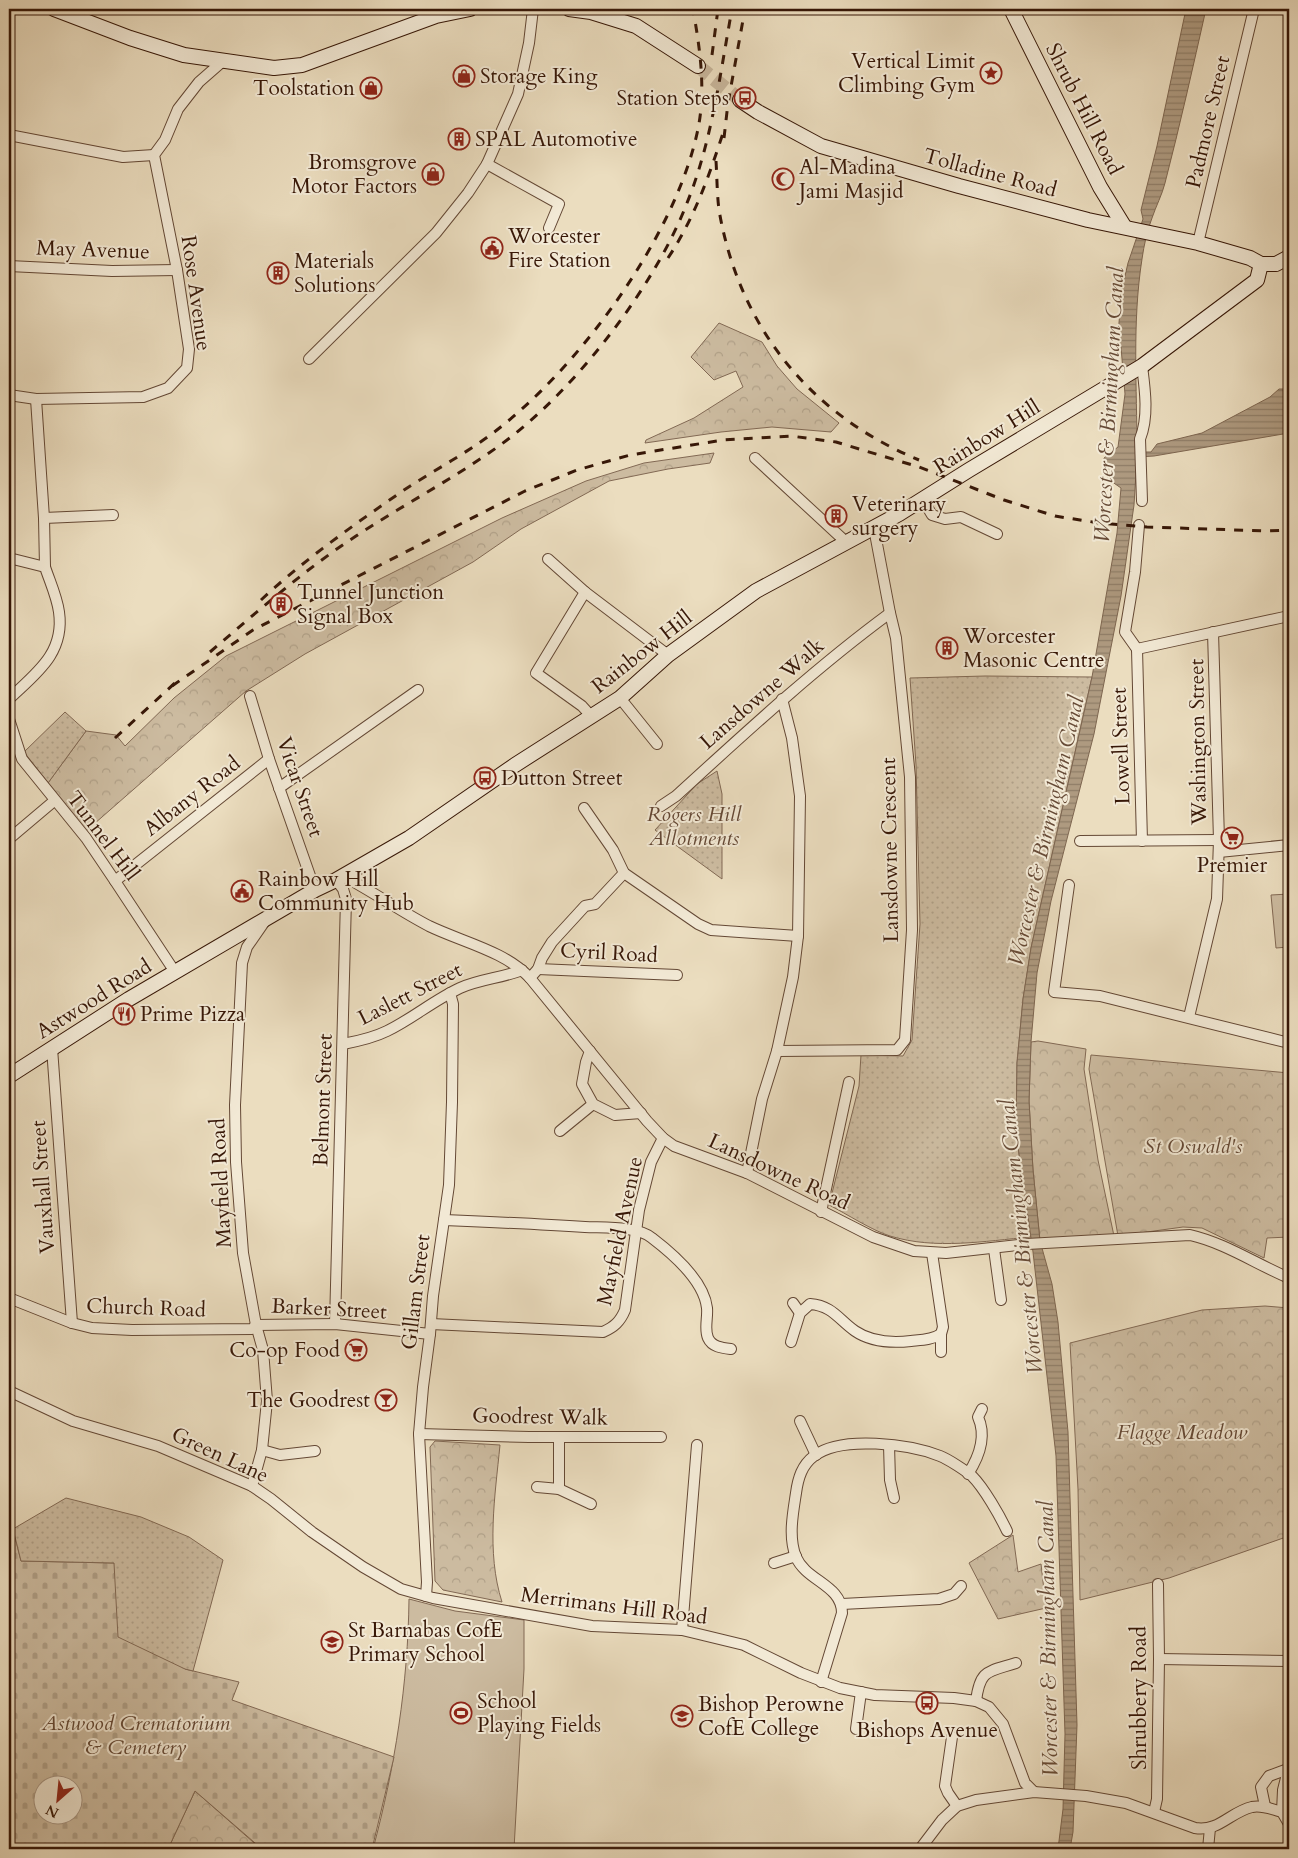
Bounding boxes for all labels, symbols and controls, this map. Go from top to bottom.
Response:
street label: Shrub Hill Road [1038,38,1130,180]
place label: Vertical Limit Climbing Gym [838,47,975,100]
street label: Padmore Street [1179,53,1237,191]
place icon: Vertical Limit Climbing Gym [979,61,1003,85]
place label: Storage King [480,62,598,91]
shop icon: Storage King [452,64,476,88]
place label: Toolstation [253,74,355,103]
shop icon: Toolstation [359,76,383,100]
place label: Station Steps [616,84,729,113]
bus stop icon: Station Steps [733,86,757,110]
place label: SPAL Automotive [475,125,637,154]
building icon: SPAL Automotive [447,127,471,151]
street label: Tolladine Road [920,141,1060,205]
place label: Bromsgrove Motor Factors [291,148,417,201]
place label: Al-Madina Jami Masjid [796,153,903,206]
shop icon: Bromsgrove Motor Factors [421,162,445,186]
mosque icon: Al-Madina Jami Masjid [771,167,795,191]
place label: Worcester Fire Station [507,222,611,275]
street label: Rose Avenue [174,233,218,353]
street label: May Avenue [36,234,150,266]
public building icon: Worcester Fire Station [480,236,504,260]
place label: Materials Solutions [294,247,376,300]
building icon: Materials Solutions [266,261,290,285]
water label: Worcester & Birmingham Canal [1087,265,1131,544]
street label: Rainbow Hill [928,393,1046,481]
place label: Veterinary surgery [852,490,946,543]
building icon: Veterinary surgery [824,504,848,528]
place label: Tunnel Junction Signal Box [297,578,444,631]
building icon: Tunnel Junction Signal Box [269,592,293,616]
street label: Rainbow Hill [586,603,698,701]
place label: Worcester Masonic Centre [962,622,1105,675]
street label: Lansdowne Walk [694,631,831,756]
building icon: Worcester Masonic Centre [935,636,959,660]
street label: Washington Street [1182,658,1214,826]
street label: Lowell Street [1104,687,1138,805]
water label: Worcester & Birmingham Canal [1000,692,1092,969]
street label: Vicar Street [269,733,331,841]
street label: Albany Road [138,749,246,843]
street label: Lansdowne Crescent [874,757,906,943]
place label: Dutton Street [501,764,623,793]
bus stop icon: Dutton Street [473,766,497,790]
street label: Tunnel Hill [60,785,146,887]
park label: Rogers Hill Allotments [647,800,743,853]
supermarket icon: Premier [1220,826,1244,850]
place label: Premier [1197,851,1268,880]
place label: Rainbow Hill Community Hub [258,865,414,918]
public building icon: Rainbow Hill Community Hub [230,879,254,903]
street label: Cyril Road [559,936,659,970]
street label: Astwood Road [31,952,157,1046]
street label: Laslett Street [353,955,467,1033]
place label: Prime Pizza [140,1000,245,1029]
restaurant icon: Prime Pizza [112,1002,136,1026]
street label: Belmont Street [306,1033,340,1167]
water label: Worcester & Birmingham Canal [992,1097,1050,1376]
street label: Mayfield Road [203,1118,239,1248]
street label: Vauxhall Street [24,1119,62,1255]
street label: Lansdowne Road [703,1126,855,1218]
park label: St Oswald's [1144,1132,1242,1161]
street label: Mayfield Avenue [590,1154,650,1308]
street label: Gillam Street [395,1232,438,1351]
street label: Church Road [86,1291,206,1325]
street label: Barker Street [271,1291,388,1327]
place label: Co-op Food [229,1336,340,1365]
supermarket icon: Co-op Food [344,1338,368,1362]
place label: The Goodrest [247,1386,370,1415]
bar icon: The Goodrest [374,1388,398,1412]
street label: Goodrest Walk [472,1401,609,1433]
park label: Flagge Meadow [1117,1418,1248,1447]
street label: Green Lane [167,1420,273,1490]
water label: Worcester & Birmingham Canal [1031,1500,1065,1777]
street label: Merrimans Hill Road [519,1580,709,1632]
place label: St Barnabas CofE Primary School [348,1616,503,1669]
street label: Shrubbery Road [1125,1626,1154,1770]
school or university icon: St Barnabas CofE Primary School [320,1630,344,1654]
place label: School Playing Fields [477,1687,601,1740]
place label: Bishop Perowne CofE College [698,1690,844,1743]
bus stop icon: Bishops Avenue [915,1691,939,1715]
sports icon: School Playing Fields [449,1701,473,1725]
school or university icon: Bishop Perowne CofE College [670,1704,694,1728]
park label: Astwood Crematorium & Cemetery [41,1709,230,1762]
place label: Bishops Avenue [856,1716,998,1745]
north arrow [32,1776,82,1826]
text: N [43,1800,62,1822]

